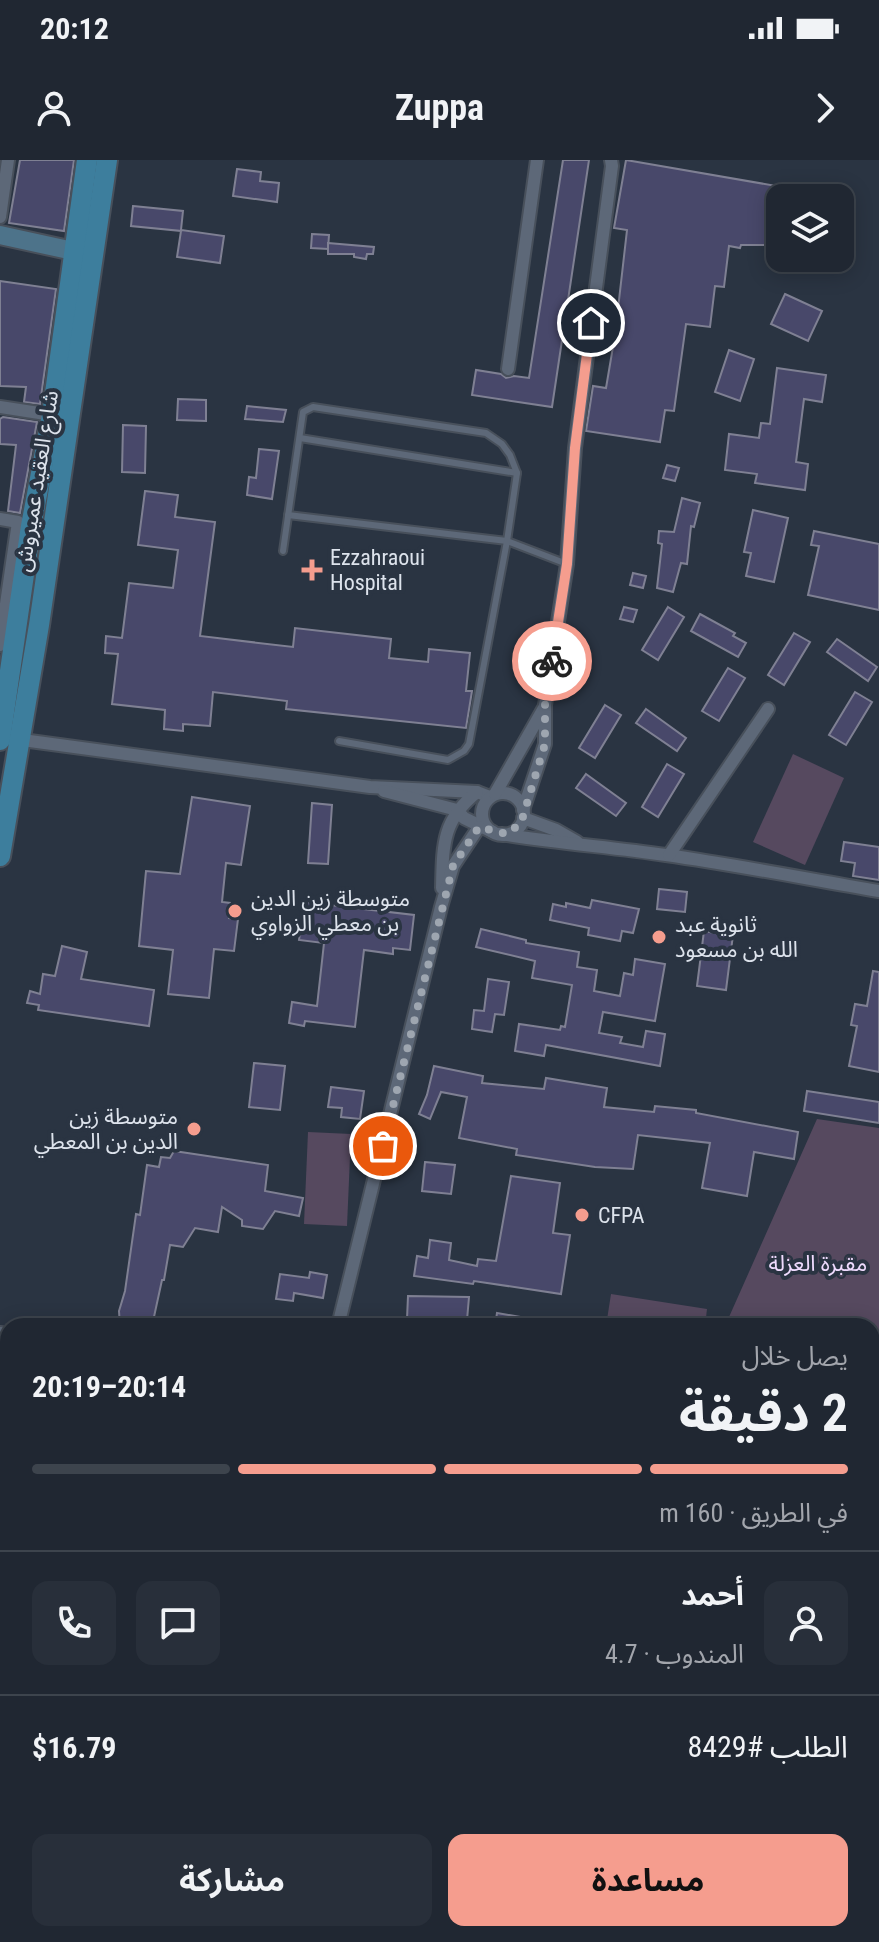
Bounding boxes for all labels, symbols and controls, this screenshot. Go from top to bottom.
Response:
text: 20:12 [40,11,109,46]
icon: person [32,86,76,130]
icon: forward [803,86,847,130]
text: Zuppa [395,87,484,129]
map controls [766,184,854,272]
button: layers [766,184,854,272]
pin [557,289,625,357]
icon: home [569,301,613,345]
street label: شارع العقيد عميروش [10,389,67,574]
place label: Ezzahraoui Hospital [330,545,425,595]
marker: Ezzahraoui Hospital [301,559,323,581]
courier [512,621,592,701]
icon: bike [530,639,574,683]
place label: متوسطة زين الدين بن معطي الزواوي [251,886,410,940]
marker: متوسطة زين الدين بن معطي الزواوي [226,902,244,920]
place label: ثانوية عبد الله بن مسعود [675,912,798,962]
marker: ثانوية عبد الله بن مسعود [650,928,668,946]
place label: متوسطة زين الدين بن المعطي [34,1104,178,1158]
pin [349,1112,417,1180]
marker: متوسطة زين الدين بن المعطي [185,1120,203,1138]
icon: bag [361,1124,405,1168]
place label: CFPA [598,1203,645,1228]
marker: CFPA [573,1206,591,1224]
park label: مقبرة العزلة [769,1251,867,1276]
text: يصل خلال [742,1341,848,1371]
text: 20:14–20:19 [32,1369,186,1404]
text: 2 دقيقة [679,1383,848,1444]
text: في الطريق · 160 m [659,1498,848,1528]
text: أحمد [681,1577,744,1612]
button: phone [32,1581,116,1665]
button: chat [136,1581,220,1665]
button: person [764,1581,848,1665]
text: المندوب · 4.7 [605,1639,744,1669]
text: الطلب #8429 [687,1729,848,1764]
text: $16.79 [32,1730,117,1765]
button: مشاركة [32,1834,432,1926]
button: مساعدة [448,1834,848,1926]

